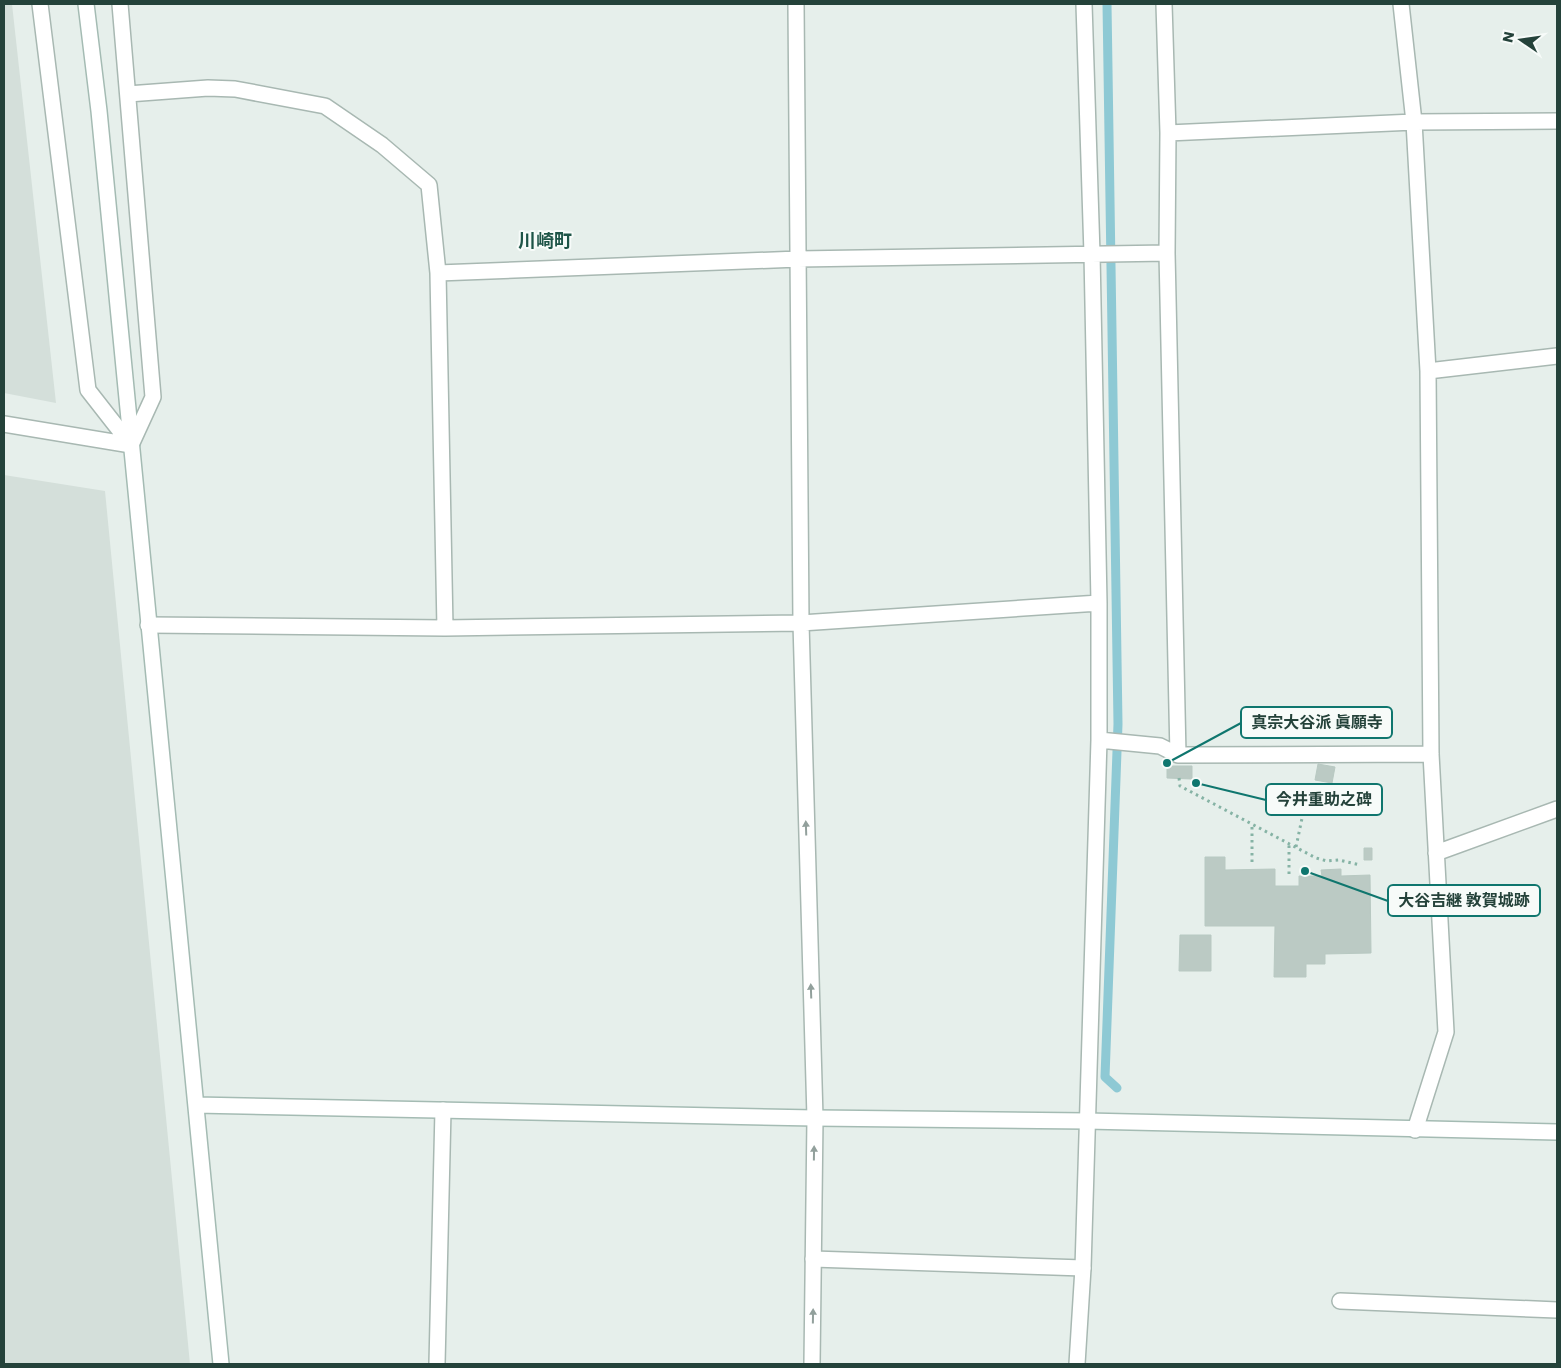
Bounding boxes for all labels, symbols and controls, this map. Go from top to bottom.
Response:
north arrow [1496,15,1546,65]
text: N [1497,30,1519,44]
district label: 川崎町 [518,228,572,253]
callout: 真宗大谷派 眞願寺 [1241,707,1392,738]
text: 真宗大谷派 眞願寺 [1251,711,1383,734]
callout: 今井重助之碑 [1266,784,1382,815]
text: 今井重助之碑 [1276,788,1372,811]
one-way arrow [802,820,810,836]
callout: 大谷吉継 敦賀城跡 [1388,885,1540,916]
text: 大谷吉継 敦賀城跡 [1398,889,1530,912]
one-way arrow [807,982,815,998]
one-way arrow [810,1145,818,1161]
one-way arrow [809,1307,817,1323]

